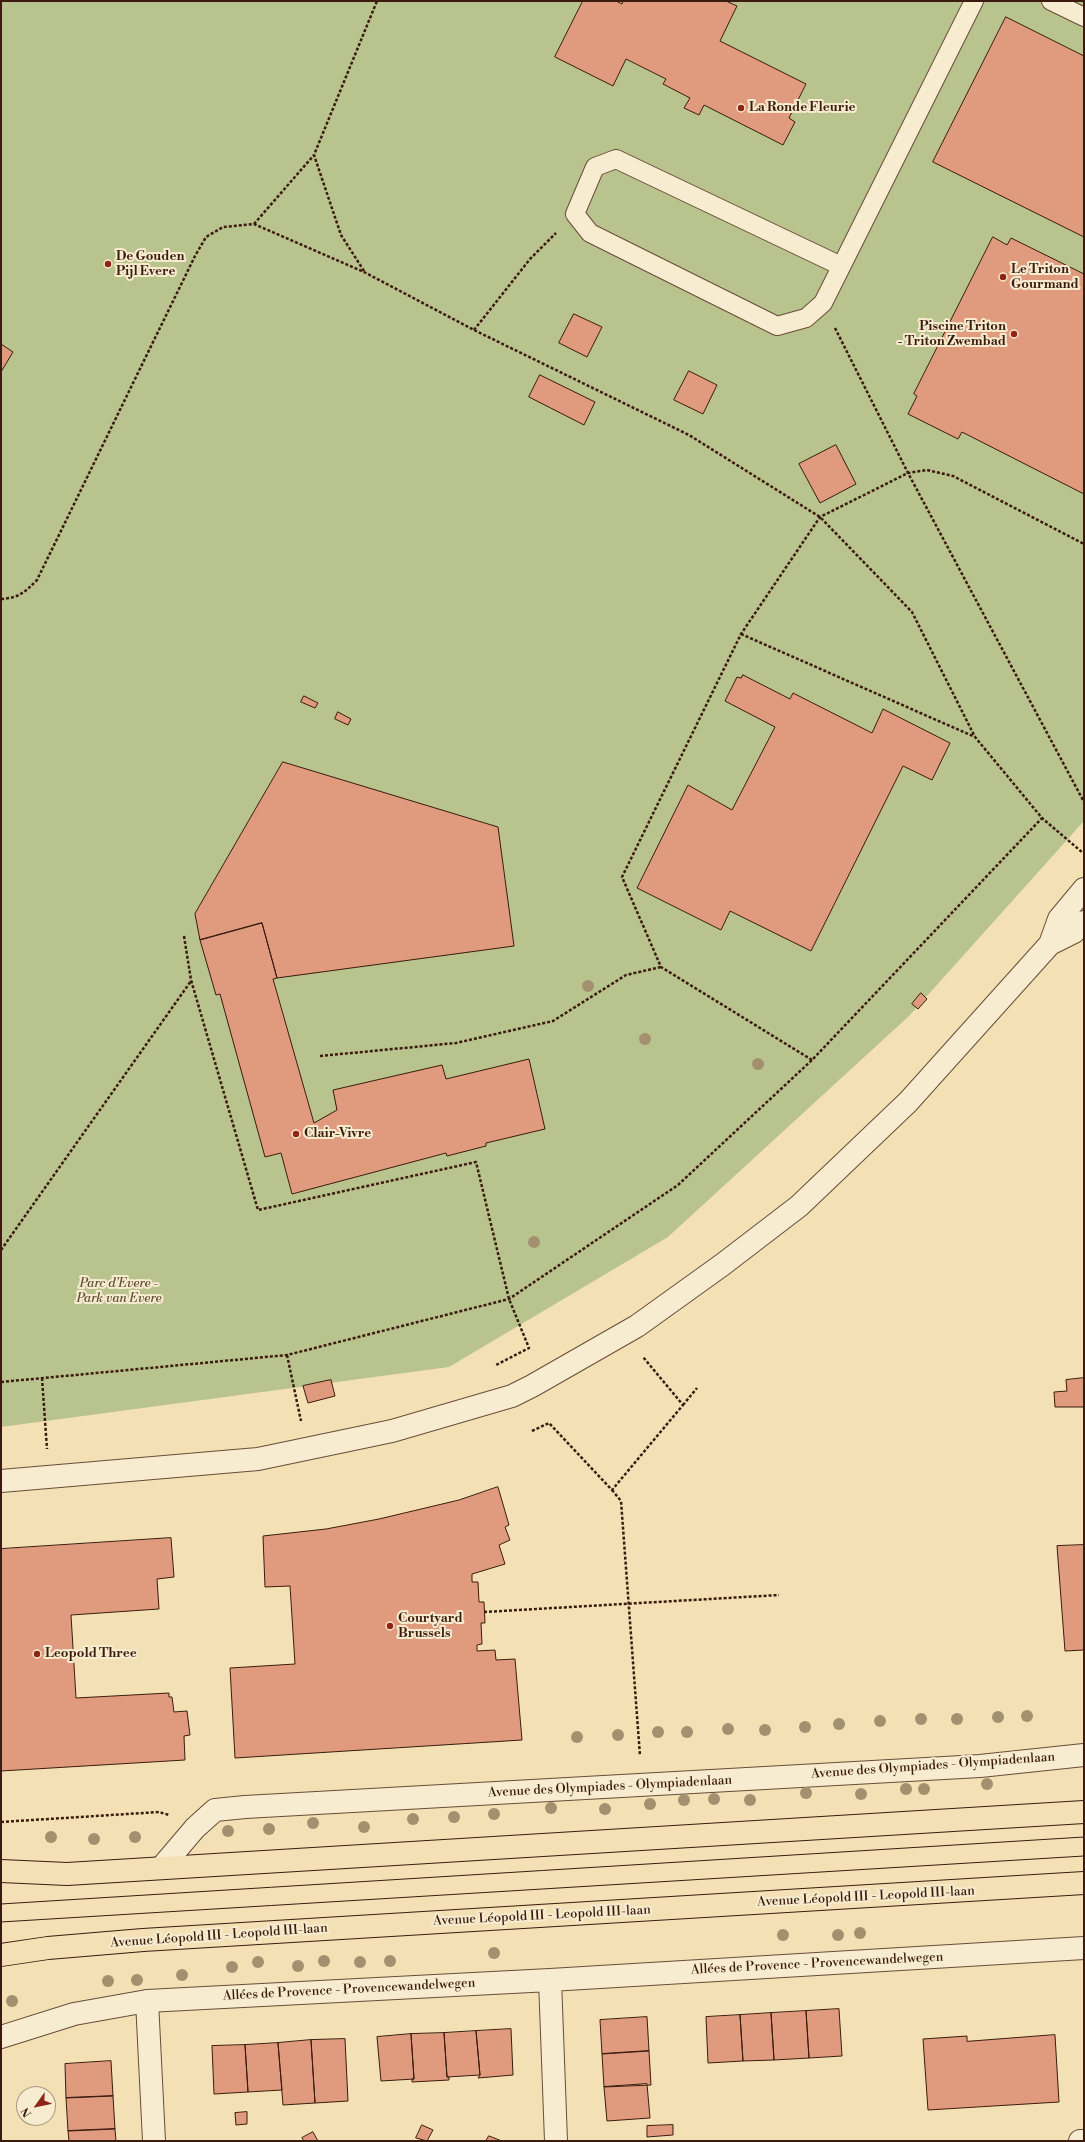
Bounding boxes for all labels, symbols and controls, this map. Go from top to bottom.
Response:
place label: La Ronde Fleurie [749,100,856,116]
marker: La Ronde Fleurie [736,103,746,113]
place label: De Gouden Pijl Evere [116,249,184,280]
marker: De Gouden Pijl Evere [103,259,113,269]
place label: Le Triton Gourmand [1011,262,1079,293]
marker: Le Triton Gourmand [998,272,1008,282]
place label: Piscine Triton - Triton Zwembad [898,319,1006,350]
marker: Piscine Triton - Triton Zwembad [1009,329,1019,339]
place label: Clair-Vivre [304,1126,371,1142]
marker: Clair-Vivre [291,1129,301,1139]
park label: Parc d'Evere - Park van Evere [76,1276,162,1307]
place label: Courtyard Brussels [398,1611,463,1642]
marker: Courtyard Brussels [385,1621,395,1631]
place label: Leopold Three [45,1646,137,1662]
marker: Leopold Three [32,1649,42,1659]
street label: Avenue des Olympiades - Olympiadenlaan [810,1750,1056,1782]
street label: Avenue des Olympiades - Olympiadenlaan [487,1773,733,1801]
street label: Avenue Léopold III - Leopold III-laan [757,1884,975,1910]
street label: Avenue Léopold III - Leopold III-laan [433,1903,651,1929]
street label: Avenue Léopold III - Leopold III-laan [110,1921,328,1951]
street label: Allées de Provence - Provencewandelwegen [690,1950,944,1978]
street label: Allées de Provence - Provencewandelwegen [222,1976,476,2004]
north arrow [16,2086,56,2126]
text: N [19,2105,35,2119]

